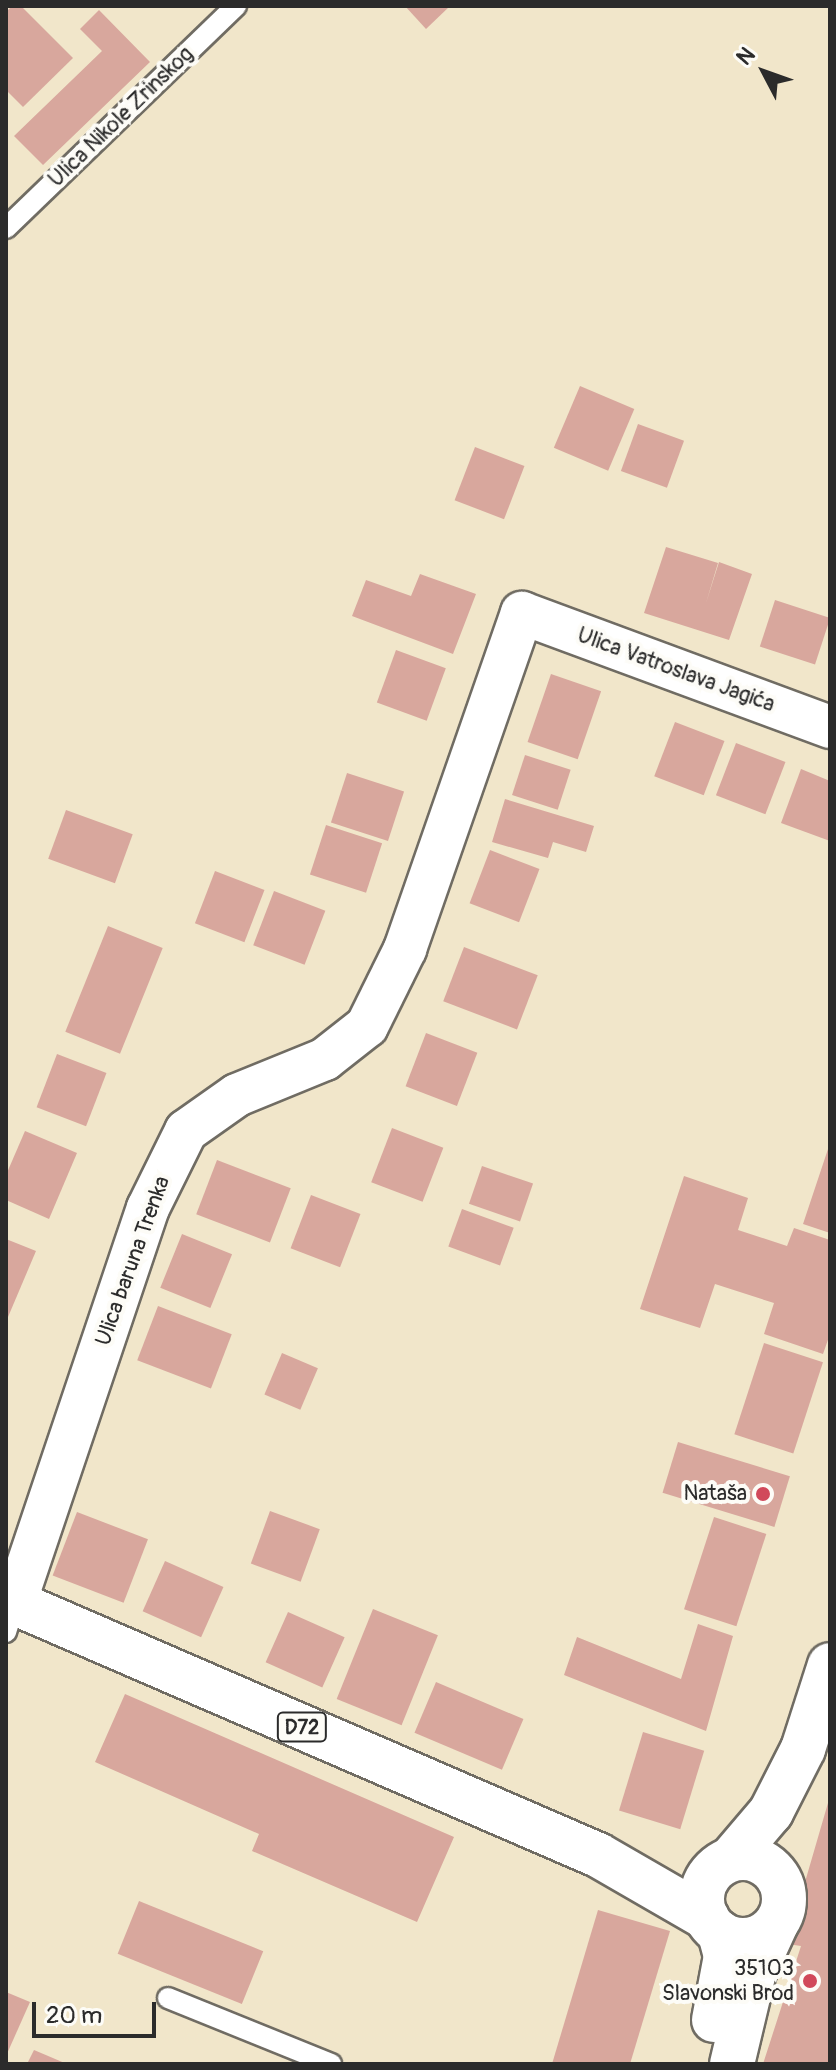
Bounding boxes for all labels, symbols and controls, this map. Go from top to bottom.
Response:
north arrow [724,32,804,112]
street label: Ulica Nikole Zrinskog [43,41,199,193]
text: N [730,41,761,71]
street label: Ulica Vatroslava Jagića [574,622,778,718]
street label: Ulica baruna Trenka [90,1173,176,1349]
place label: Nataša [683,1481,747,1507]
marker: Nataša [754,1485,772,1503]
road number: D72 [276,1711,328,1743]
place label: 35103 Slavonski Brod [662,1955,794,2006]
marker: 35103 Slavonski Brod [801,1972,819,1990]
scale bar [36,1986,160,2036]
text: 20 m [46,2001,102,2030]

